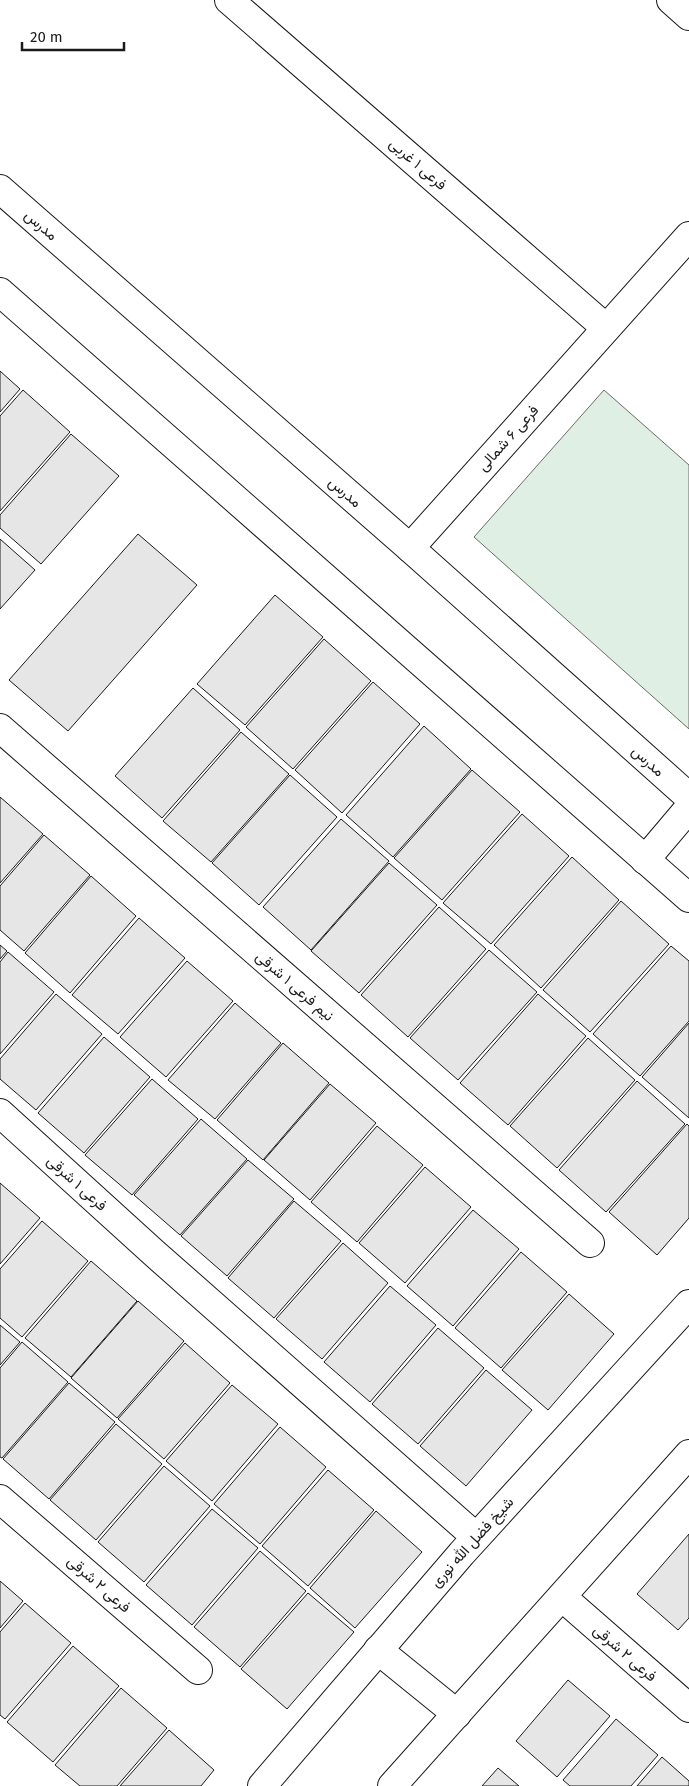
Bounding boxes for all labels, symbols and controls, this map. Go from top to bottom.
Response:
scale bar [22,20,125,52]
text: 20 m [30,28,63,46]
street label: فرعی ۱ غربی [385,134,450,195]
street label: مدرس [20,206,61,245]
street label: فرعی ۶ شمالی [474,401,543,475]
street label: مدرس [324,473,365,512]
street label: مدرس [627,742,668,781]
street label: نیم فرعی ۱ شرقی [252,947,338,1026]
street label: فرعی ۱ شرقی [43,1151,111,1215]
street label: شیخ فضل الله نوری [427,1493,519,1592]
street label: فرعی ۲ شرقی [63,1552,134,1617]
street label: فرعی ۲ شرقی [589,1621,660,1686]

